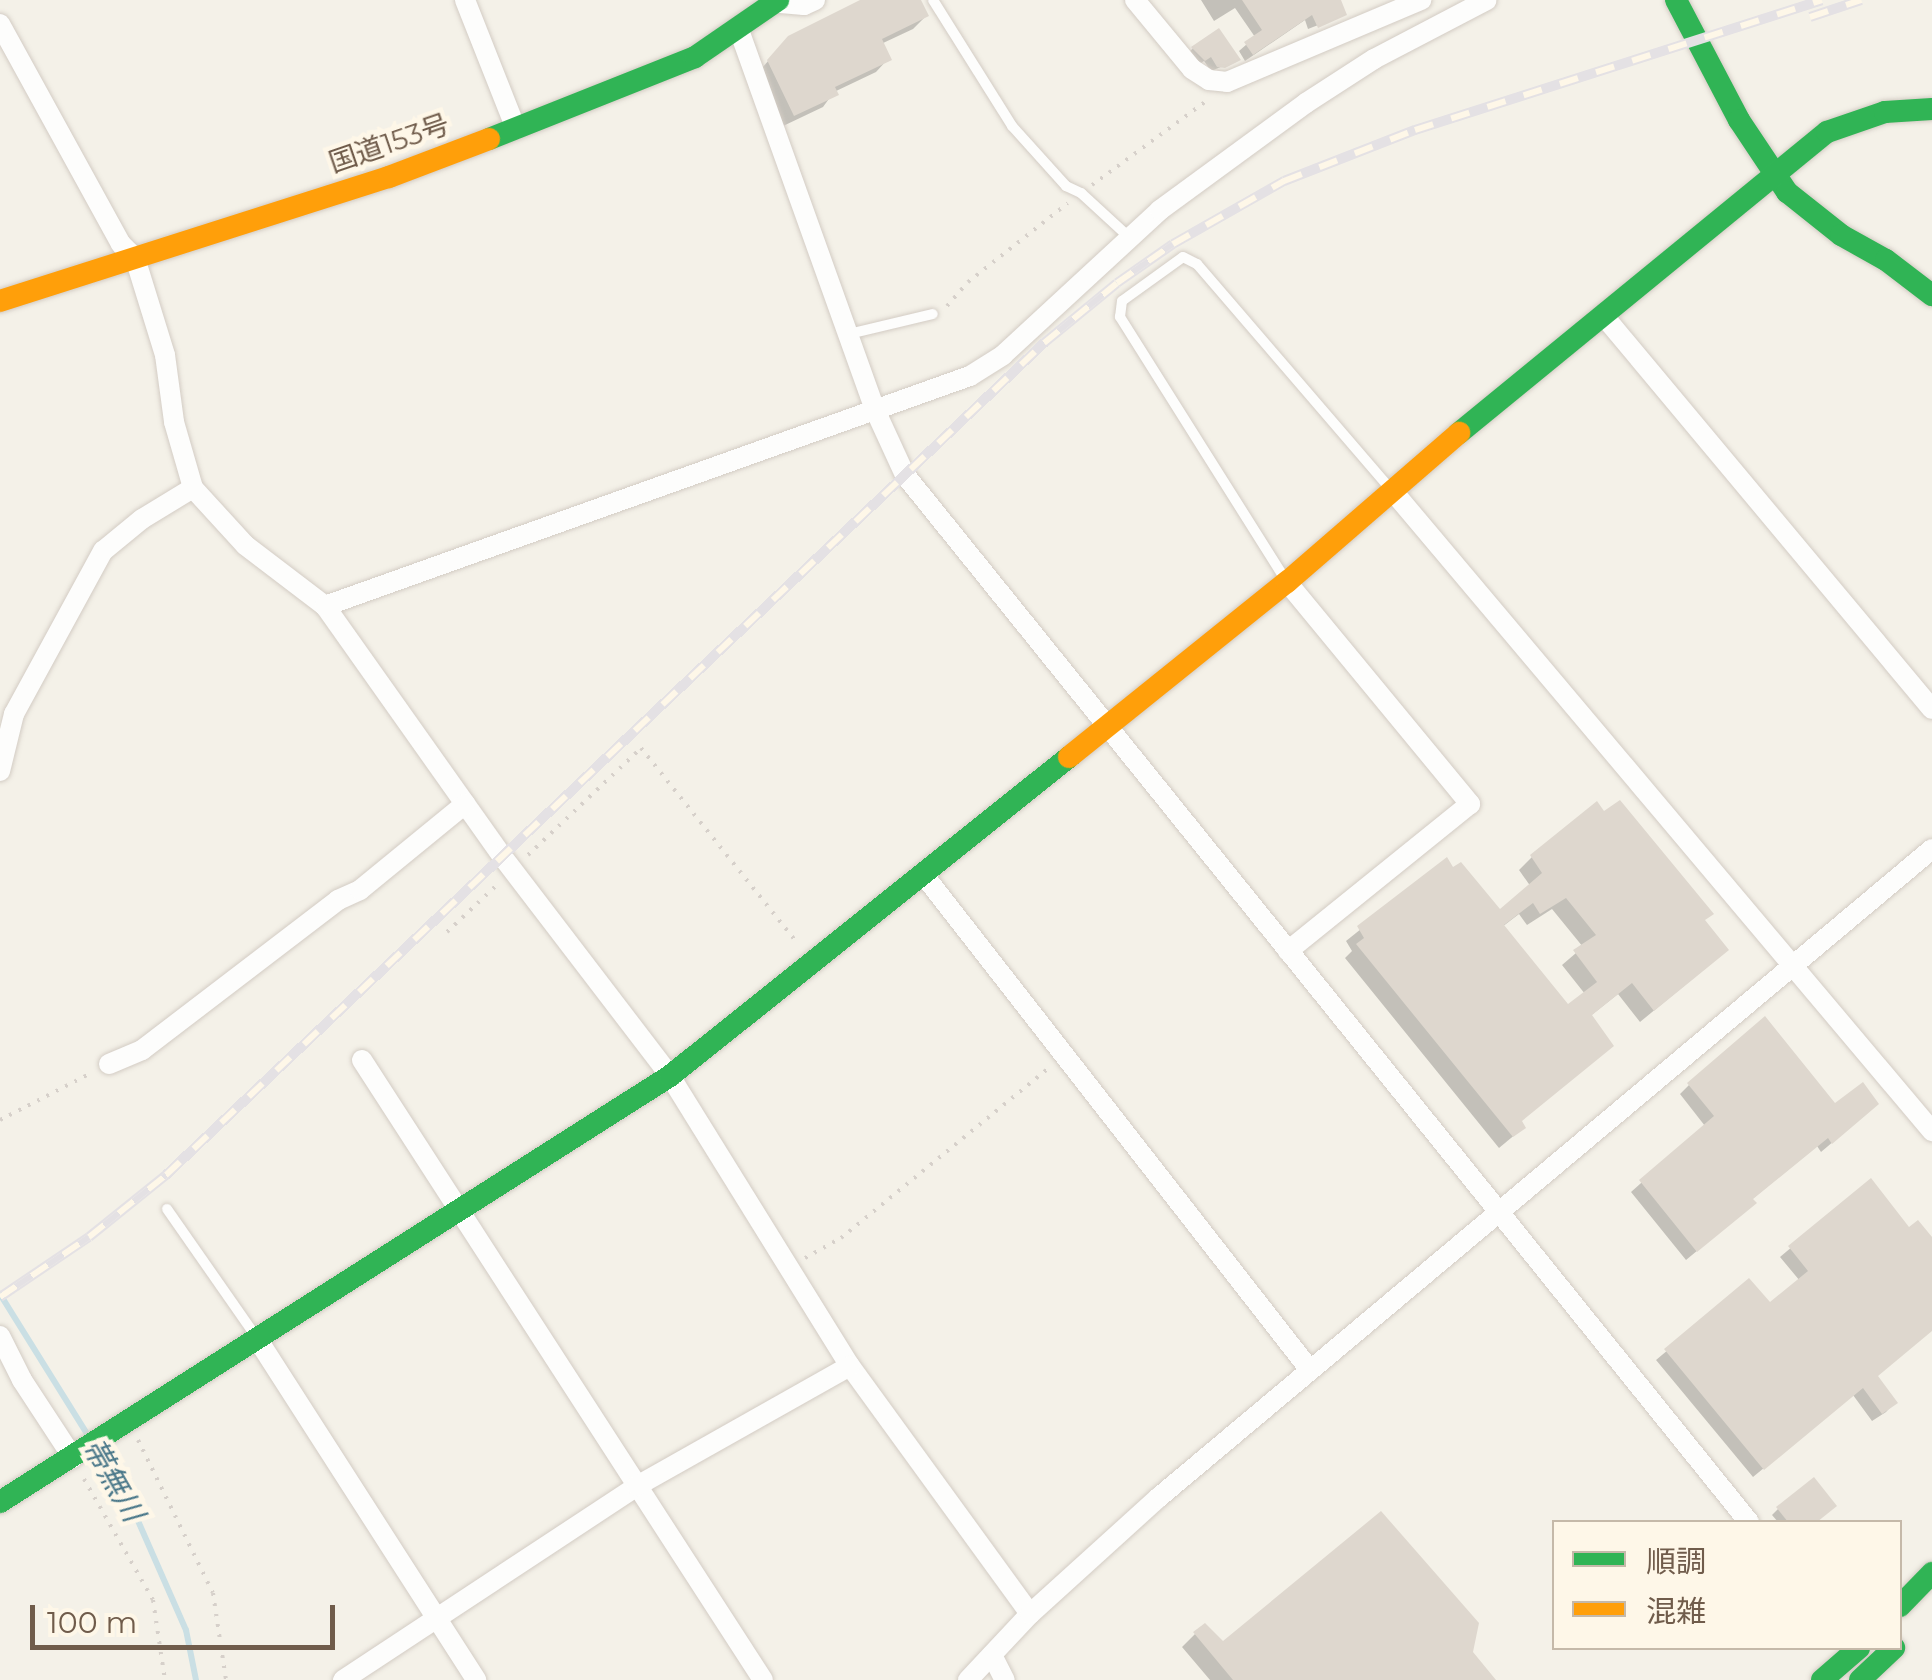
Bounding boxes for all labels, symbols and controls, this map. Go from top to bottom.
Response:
street label: 国道153号 [324,107,454,179]
water label: 帯無川 [75,1432,151,1528]
legend [1552,1520,1902,1650]
text: 順調 [1646,1543,1706,1580]
scale bar [35,1585,340,1647]
text: 混雑 [1646,1593,1706,1630]
text: 100 m [47,1604,137,1641]

